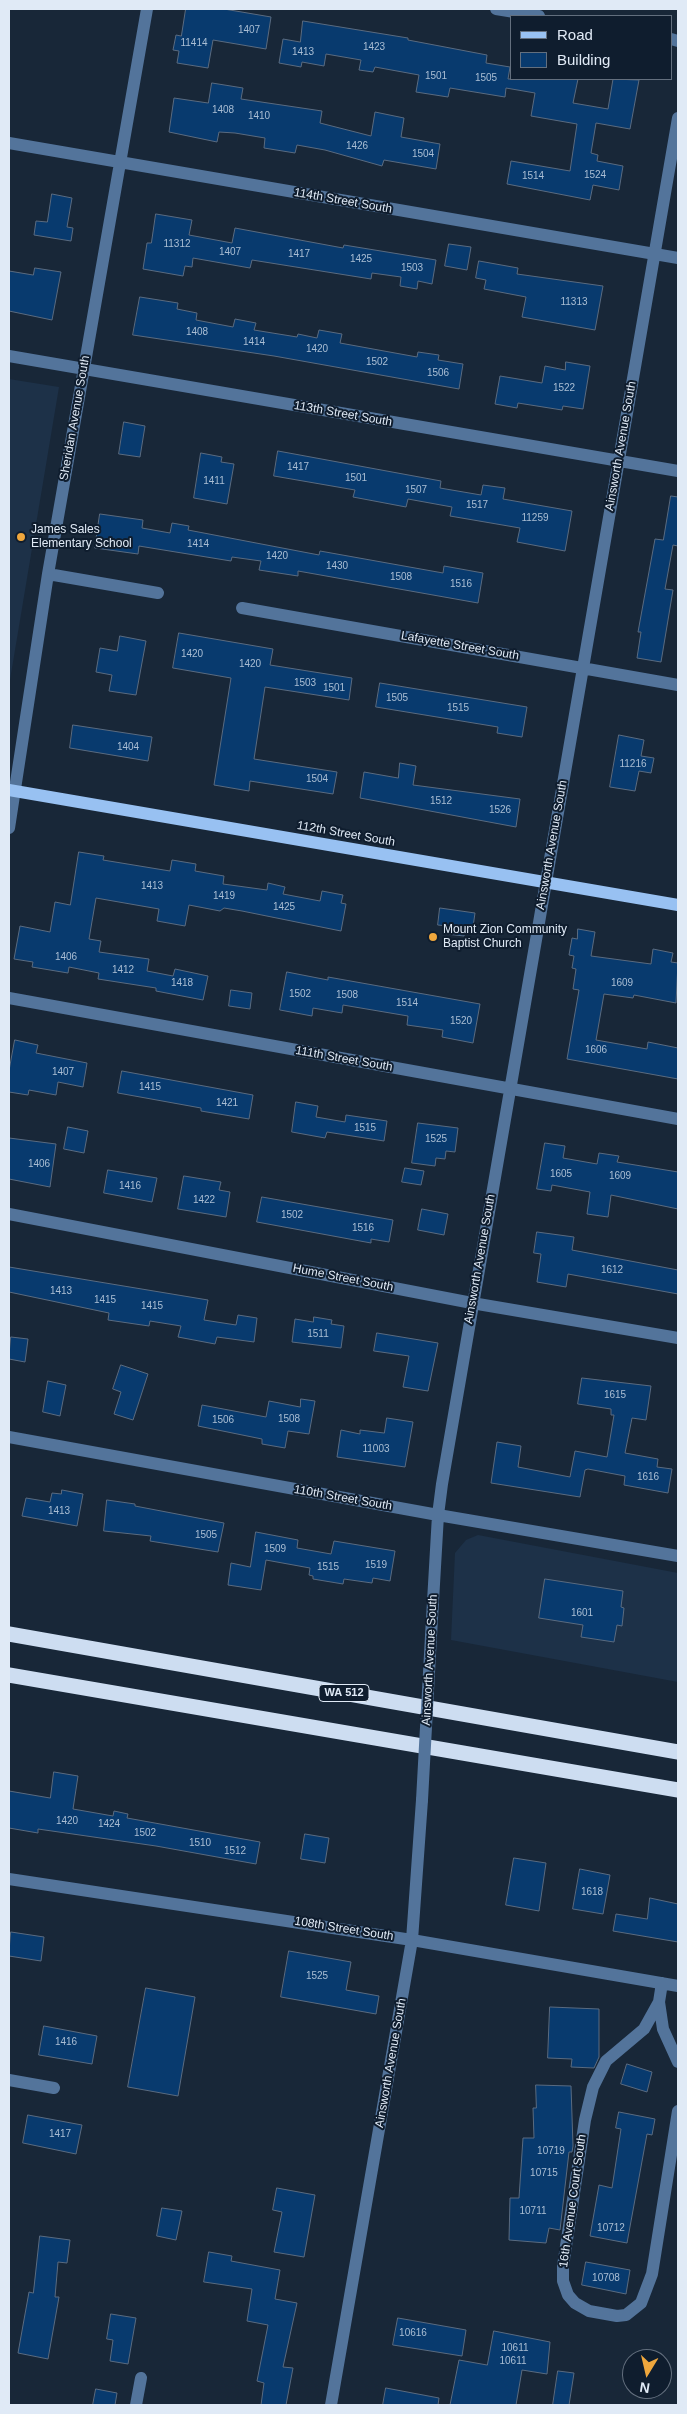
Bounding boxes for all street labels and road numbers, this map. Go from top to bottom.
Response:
street label: 114th Street South [293,185,393,217]
street label: Sheridan Avenue South [57,354,93,482]
street label: Ainsworth Avenue South [603,380,639,512]
street label: 113th Street South [293,398,393,430]
street label: Lafayette Street South [400,629,520,663]
street label: Ainsworth Avenue South [534,779,570,911]
street label: 112th Street South [296,818,396,850]
street label: 111th Street South [294,1043,394,1075]
street label: Ainsworth Avenue South [462,1193,498,1325]
street label: Hume Street South [292,1261,394,1295]
street label: 110th Street South [293,1482,393,1514]
street label: Ainsworth Avenue South [419,1594,441,1726]
road number: WA 512 [319,1685,369,1702]
street label: 108th Street South [293,1914,395,1944]
street label: Ainsworth Avenue South [373,1997,409,2129]
street label: 16th Avenue Court South [557,2133,589,2269]

